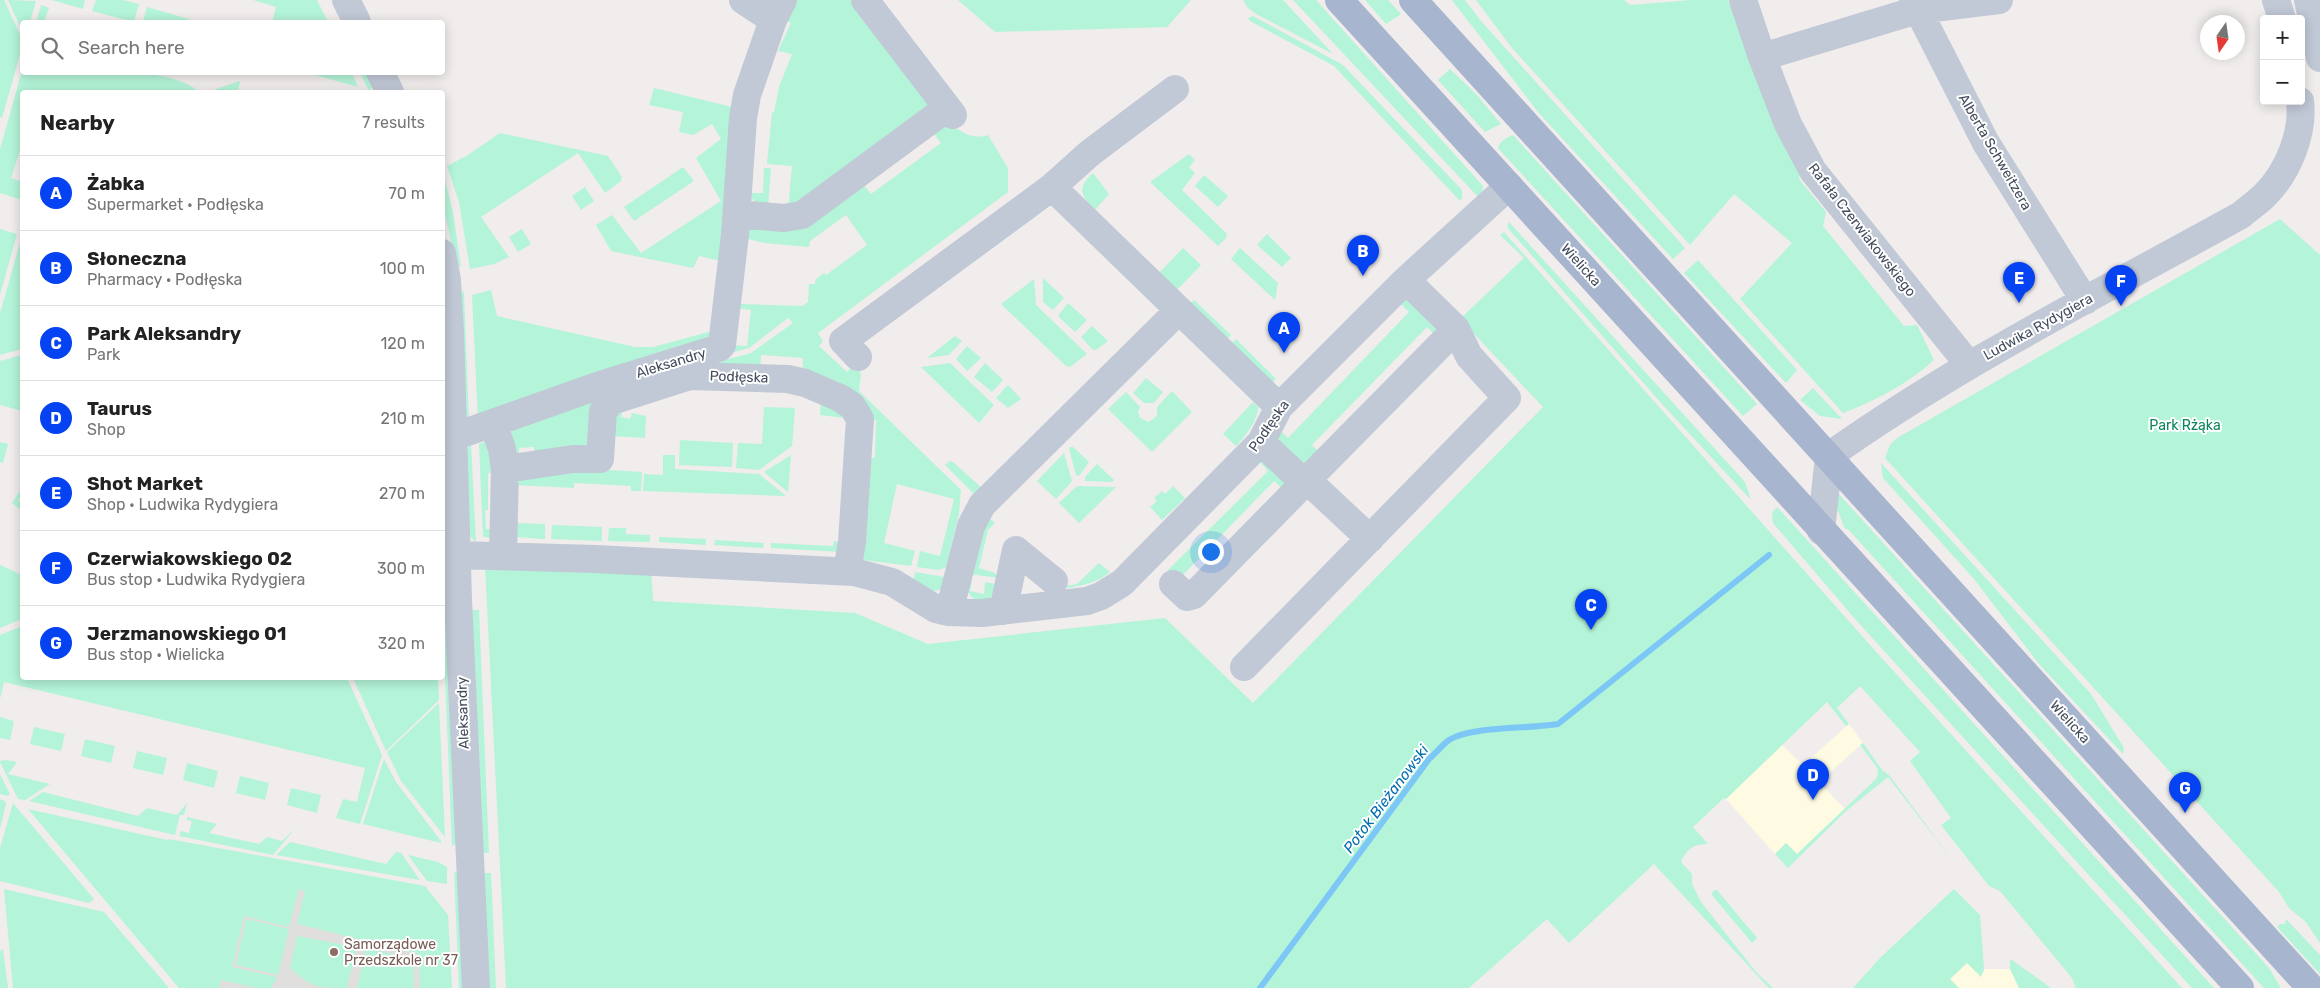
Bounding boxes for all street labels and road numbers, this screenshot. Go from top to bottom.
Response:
street label: Alberta Schweitzera [1955,91,2035,213]
street label: Rafała Czerwiakowskiego [1805,160,1919,300]
street label: Wielicka [1557,240,1605,290]
street label: Ludwika Rydygiera [1980,290,2096,364]
street label: Aleksandry [634,344,708,382]
street label: Podłęska [709,367,769,387]
street label: Podłęska [1245,397,1293,455]
street label: Aleksandry [453,676,473,750]
street label: Wielicka [2046,697,2094,747]

